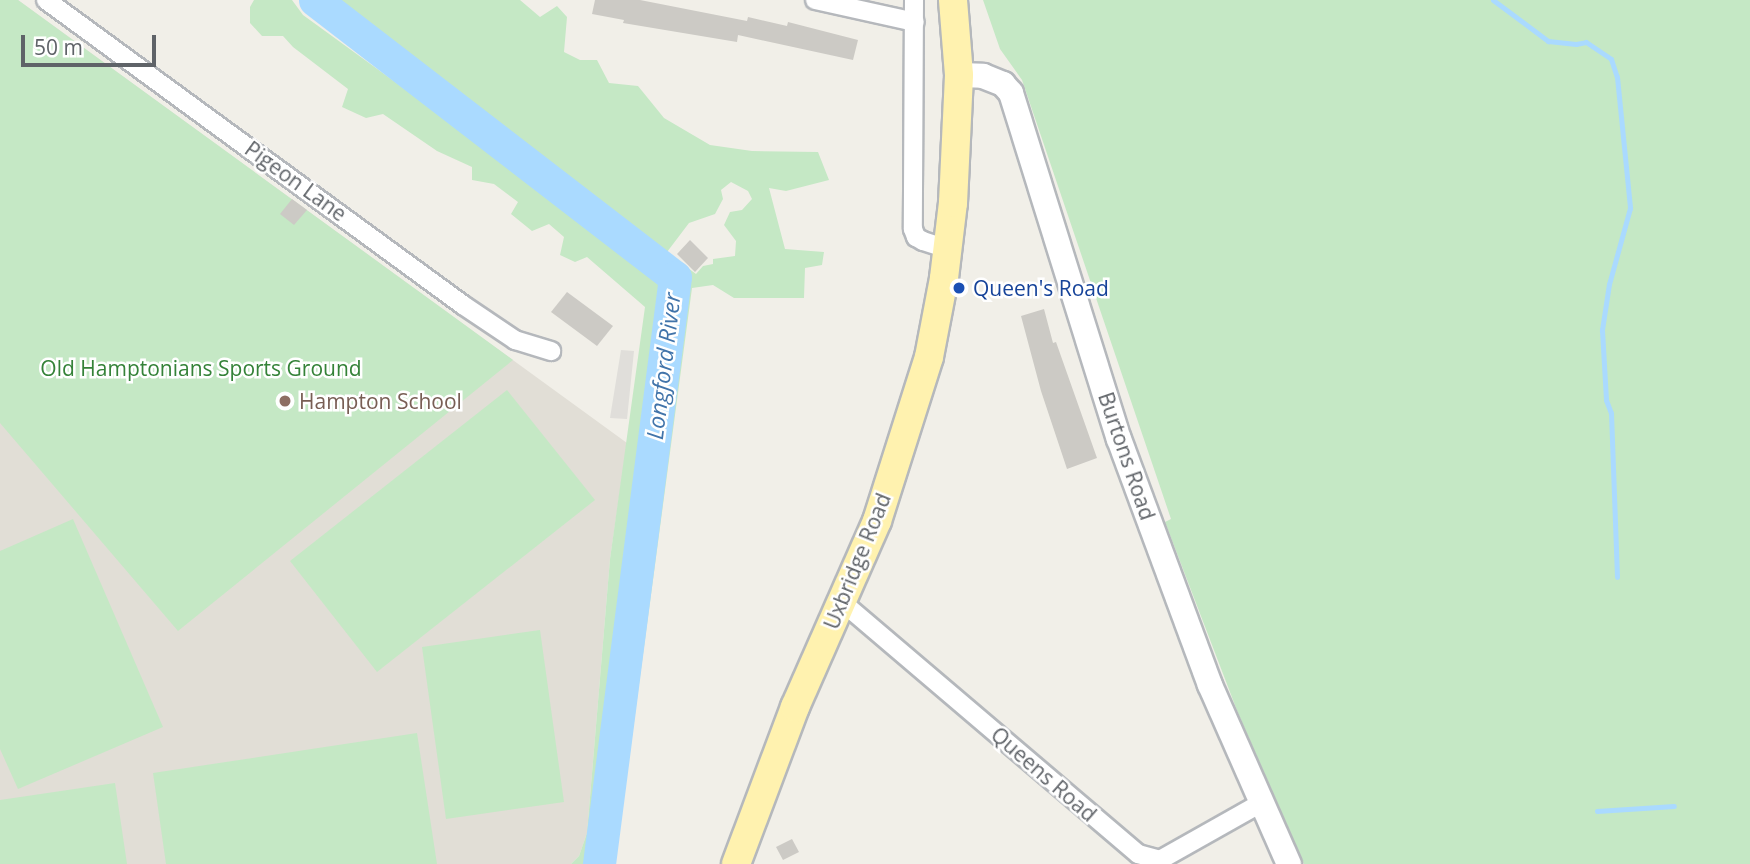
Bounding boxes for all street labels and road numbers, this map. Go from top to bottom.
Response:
street label: Pigeon Lane [240,136,352,226]
street label: Burtons Road [1093,389,1161,523]
street label: Uxbridge Road [818,489,896,633]
street label: Queens Road [986,721,1102,827]

